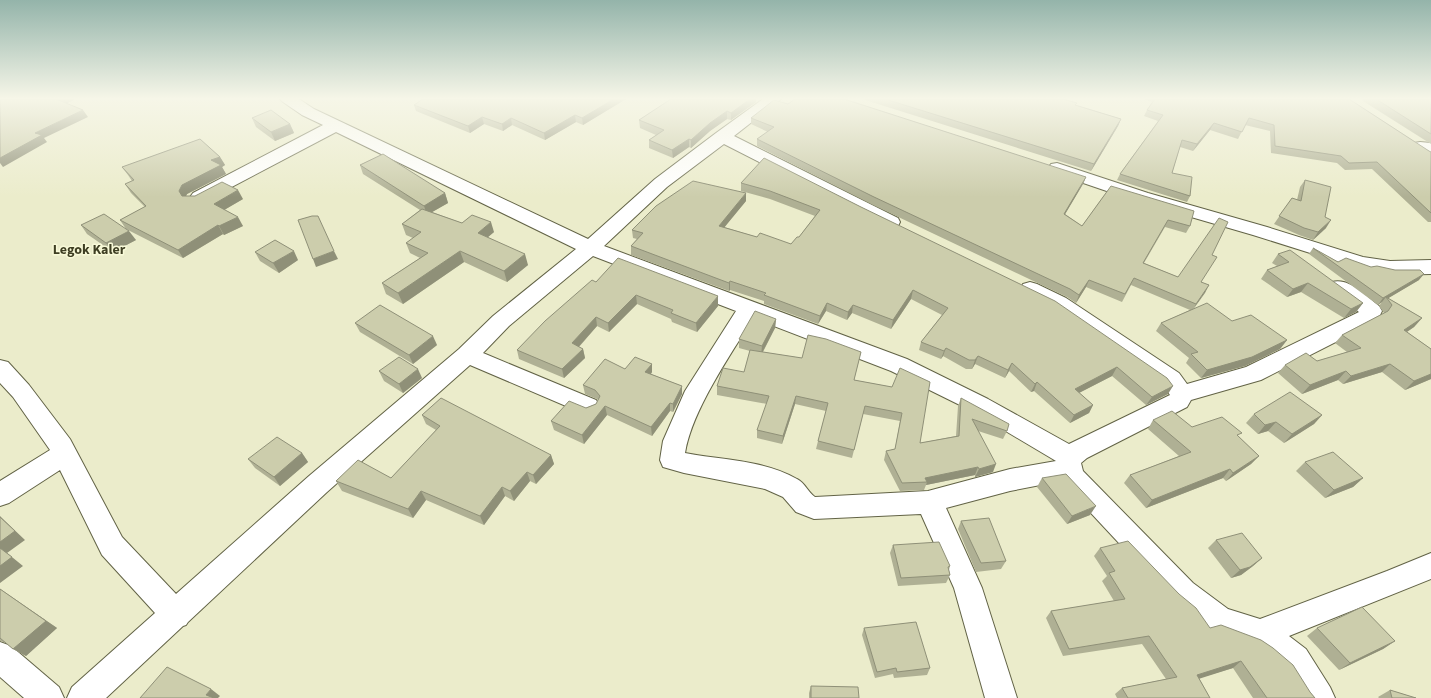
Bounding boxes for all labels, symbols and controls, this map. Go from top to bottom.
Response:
district label: Legok Kaler [53,240,126,260]

